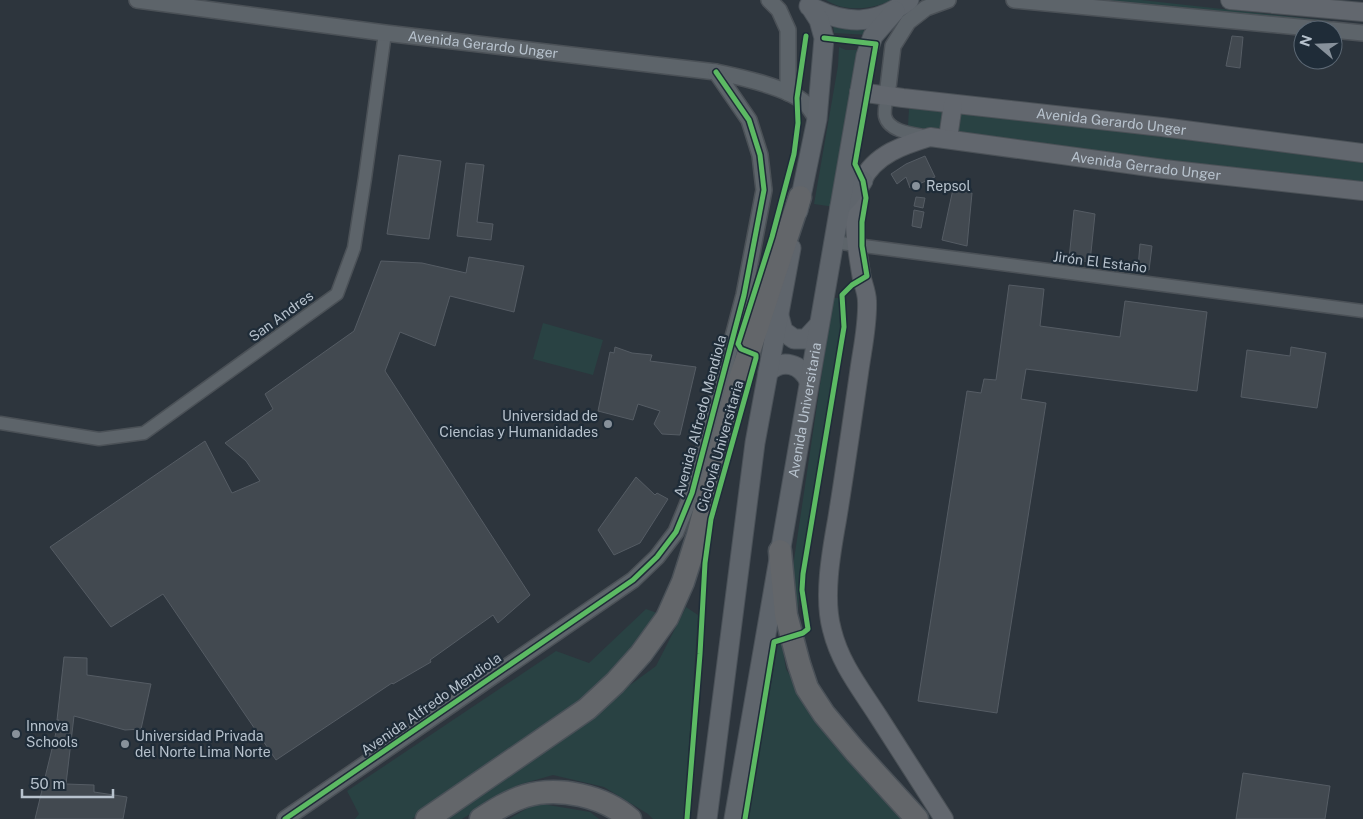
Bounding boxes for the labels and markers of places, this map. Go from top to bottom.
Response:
place label: Repsol [926,178,971,194]
marker: Repsol [910,180,922,192]
place label: Universidad de Ciencias y Humanidades [439,408,598,440]
marker: Universidad de Ciencias y Humanidades [602,418,614,430]
place label: Innova Schools [26,718,78,750]
marker: Innova Schools [10,728,22,740]
place label: Universidad Privada del Norte Lima Norte [135,728,271,760]
marker: Universidad Privada del Norte Lima Norte [119,738,131,750]

